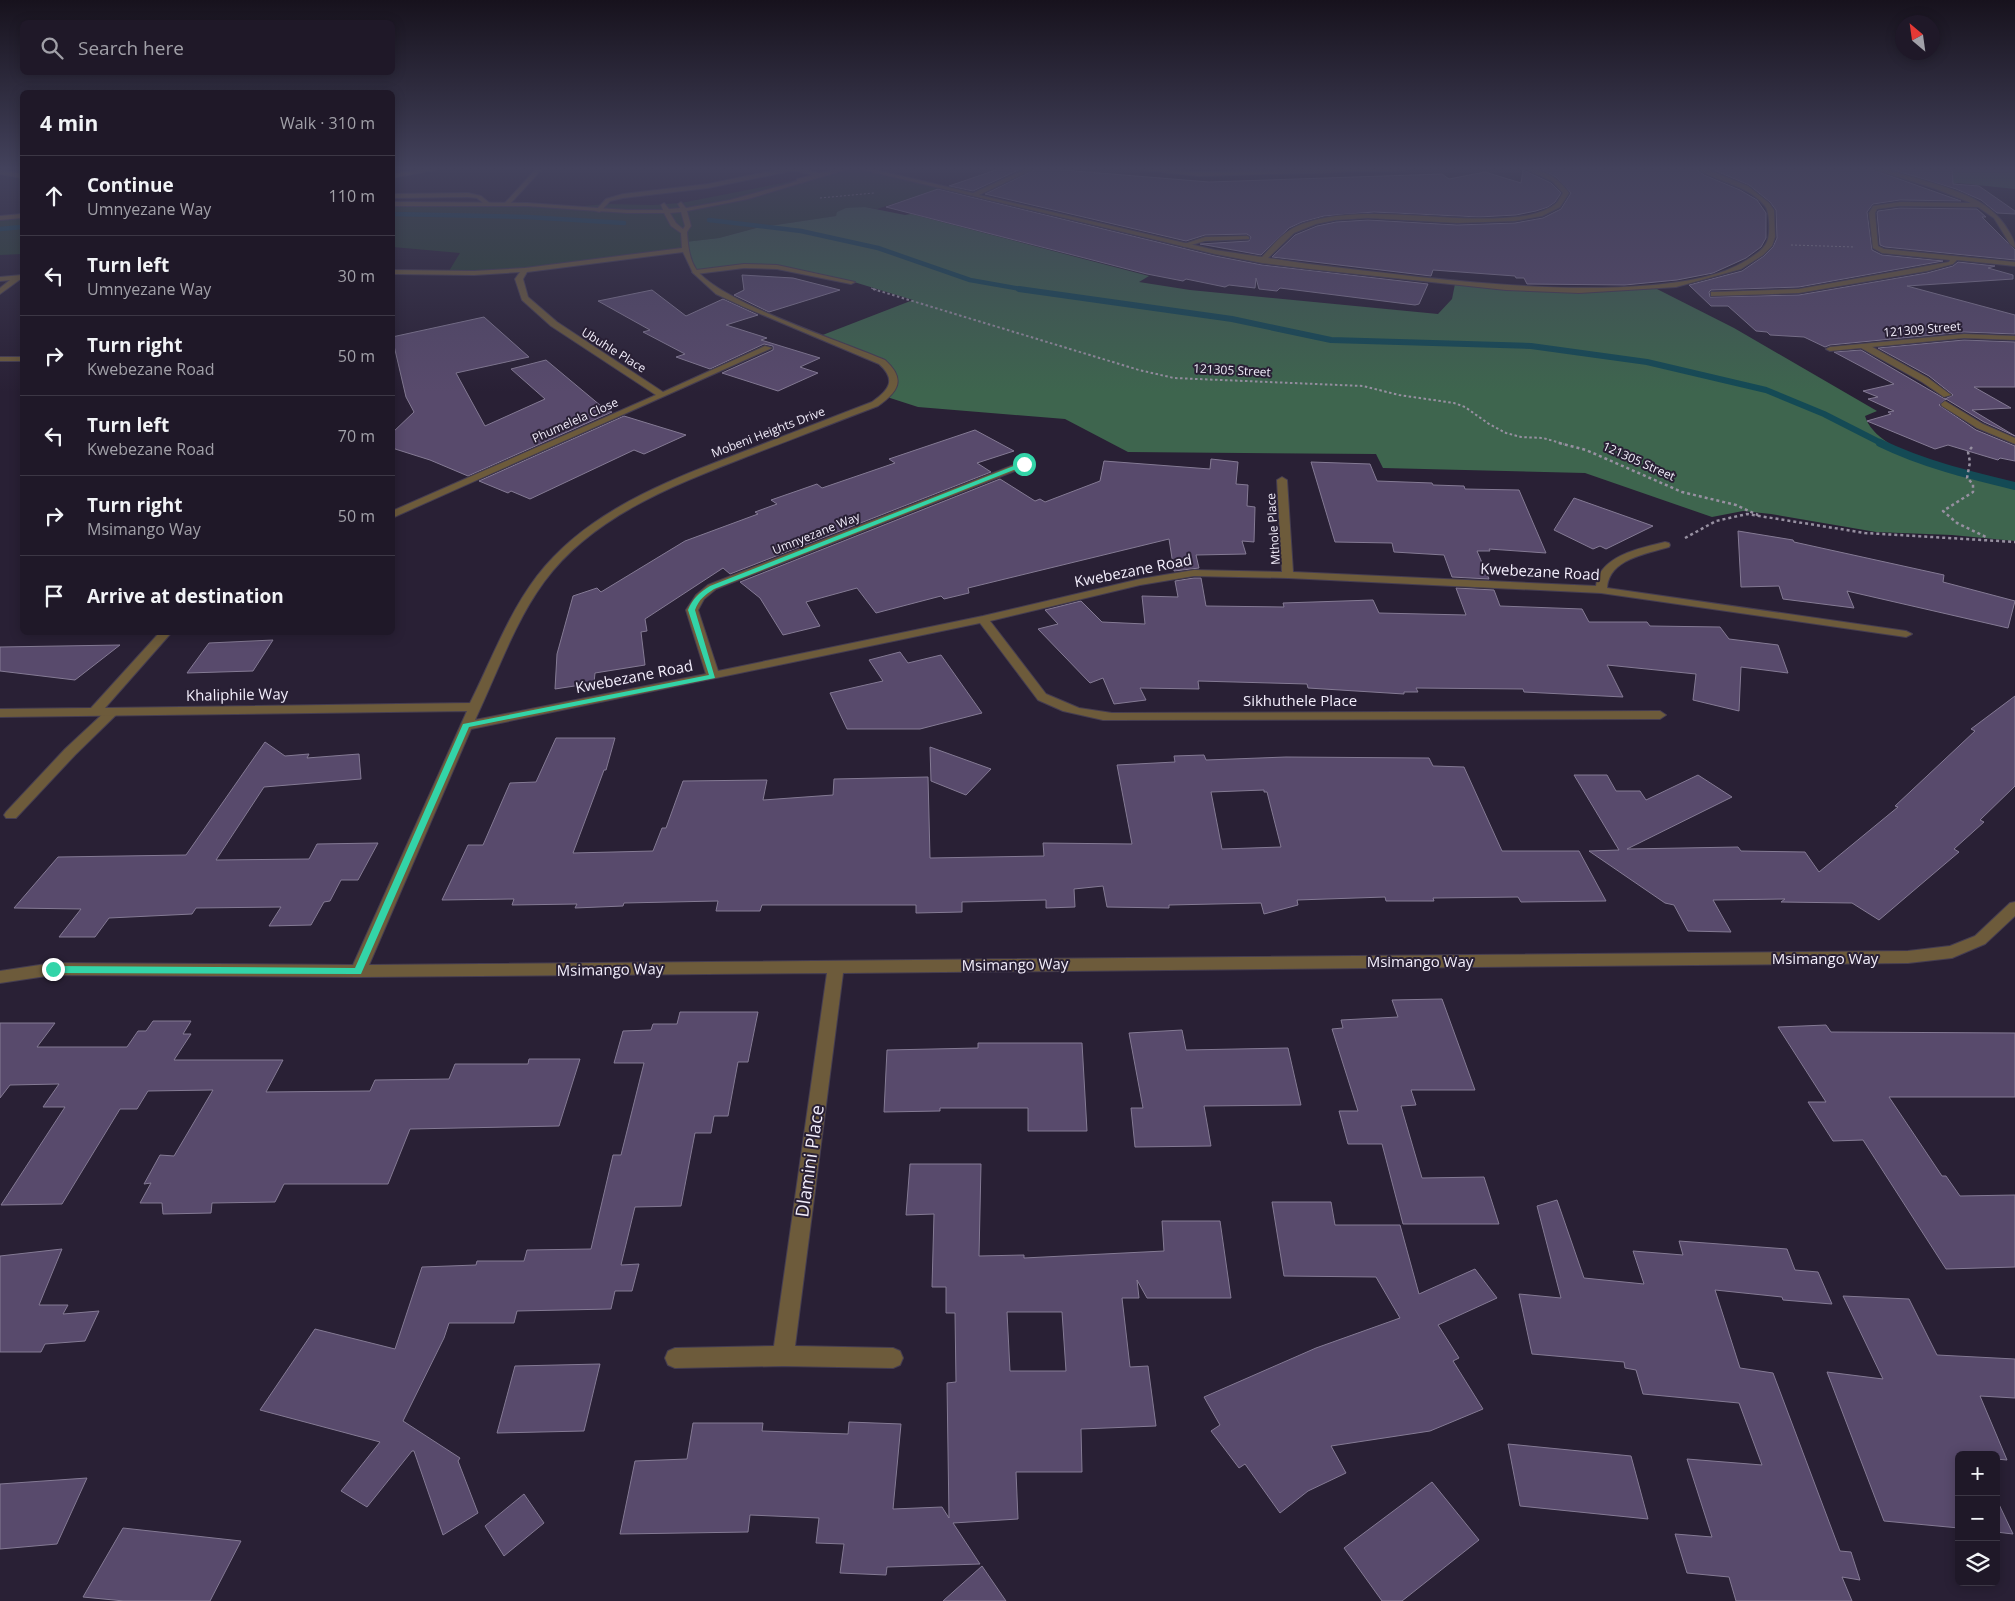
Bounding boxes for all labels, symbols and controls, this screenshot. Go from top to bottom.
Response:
north arrow [1895,15,1940,60]
search box [20,20,395,75]
icon: search [38,34,66,62]
text: Search here [78,35,184,61]
text: 4 min [40,109,98,137]
text: Walk · 310 m [280,112,375,134]
text: Continue [87,172,174,198]
icon: ahead [40,182,68,210]
text: 110 m [329,185,375,207]
text: Umnyezane Way [87,198,211,220]
text: Turn left [87,252,169,278]
icon: left [40,262,68,290]
text: 30 m [338,265,375,287]
text: Umnyezane Way [87,278,211,300]
street label: 121309 Street [1883,317,1961,341]
street label: Ubuhle Place [578,323,650,377]
text: Turn right [87,332,182,358]
icon: right [40,342,68,370]
text: 50 m [338,345,375,367]
text: Kwebezane Road [87,358,214,380]
street label: 121305 Street [1193,359,1271,381]
street label: Phumelela Close [529,393,621,447]
street label: Mobeni Heights Drive [709,402,828,462]
text: Turn left [87,412,169,438]
icon: left [40,422,68,450]
text: 70 m [338,425,375,447]
street label: 121305 Street [1600,437,1678,485]
text: Kwebezane Road [87,438,214,460]
route start [1013,453,1036,476]
text: Turn right [87,492,182,518]
street label: Mthole Place [1262,492,1284,565]
icon: right [40,502,68,530]
text: 50 m [338,505,375,527]
street label: Umnyezane Way [770,507,863,558]
text: Msimango Way [87,518,201,540]
street label: Kwebezane Road [1072,549,1194,591]
street label: Kwebezane Road [1480,558,1600,584]
icon: arrive [40,582,68,610]
text: Arrive at destination [87,583,284,609]
street label: Kwebezane Road [573,655,695,697]
street label: Khaliphile Way [186,683,289,705]
street label: Sikhuthele Place [1243,690,1357,710]
street label: Msimango Way [1772,948,1879,968]
street label: Msimango Way [1367,951,1474,971]
street label: Msimango Way [962,953,1069,975]
route end [42,958,65,981]
street label: Msimango Way [557,958,664,980]
street label: Dlamini Place [789,1103,829,1219]
map controls [1955,1451,2000,1586]
button: + [1955,1451,2000,1496]
button: − [1955,1496,2000,1541]
button: layers [1955,1541,2000,1586]

